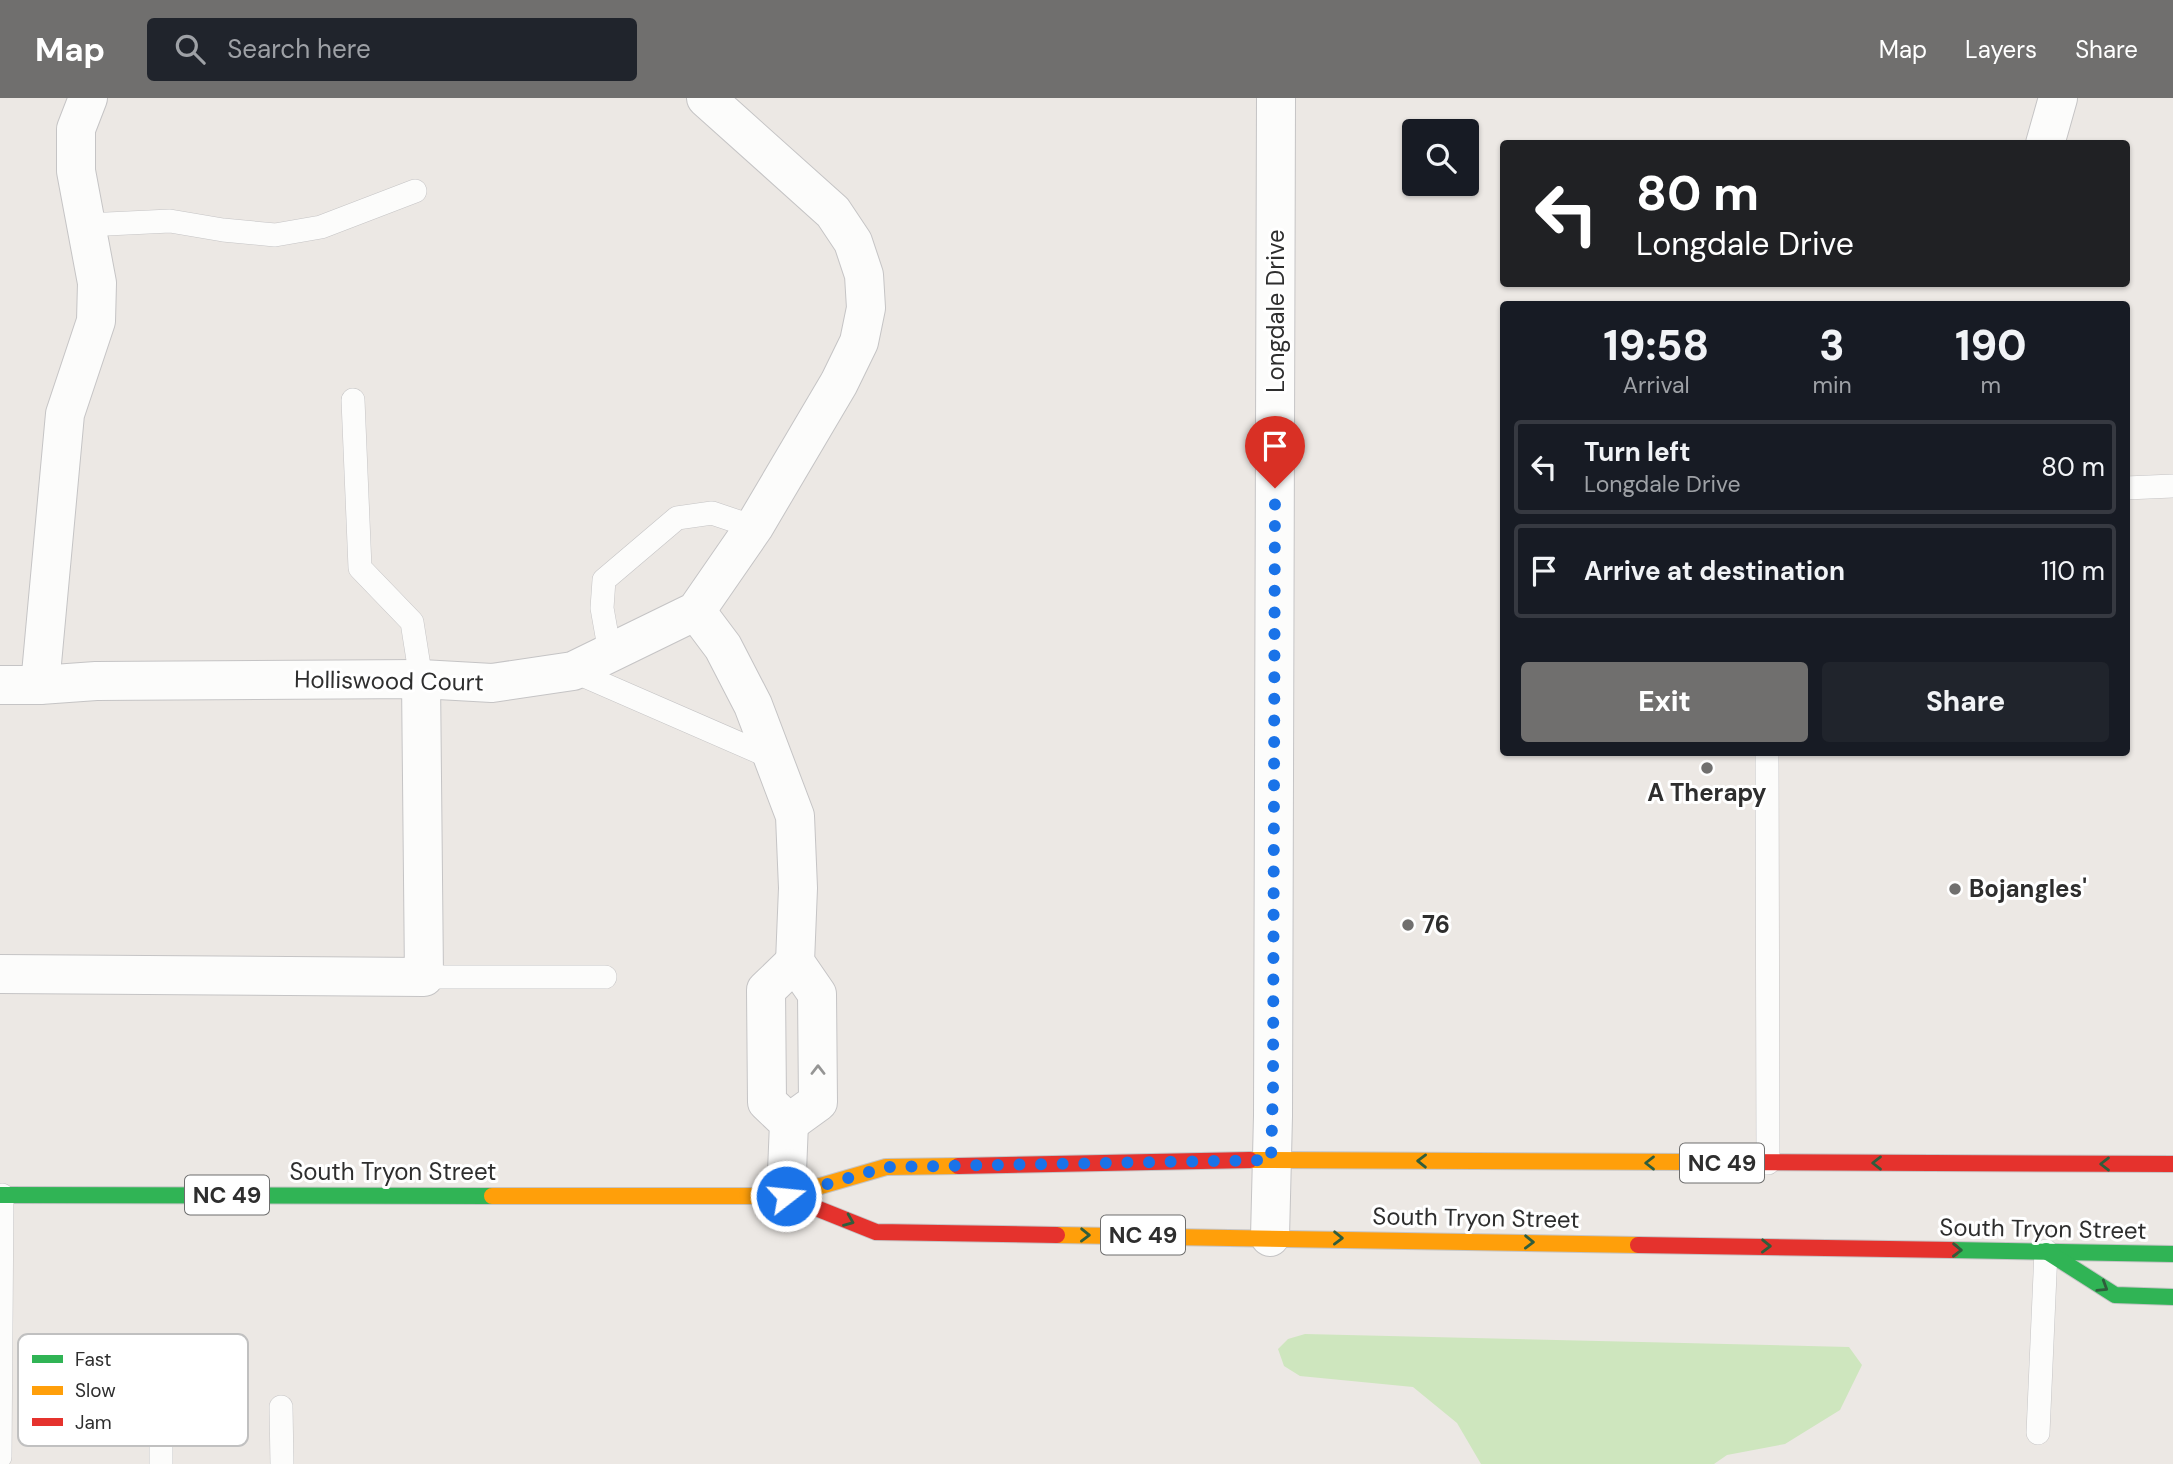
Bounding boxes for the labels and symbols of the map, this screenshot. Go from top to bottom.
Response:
street label: Longdale Drive [1260,229,1291,393]
pin [1245,416,1305,488]
street label: Holliswood Court [294,663,484,698]
marker: A Therapy [1699,760,1715,776]
place label: A Therapy [1647,777,1767,808]
place label: Bojangles' [1969,873,2087,904]
marker: Bojangles' [1947,881,1963,897]
place label: 76 [1422,909,1450,940]
marker: 76 [1400,917,1416,933]
one-way arrow [810,1065,826,1075]
road number: NC 49 [1680,1144,1764,1182]
one-way arrow [1417,1154,1428,1169]
one-way arrow [1644,1155,1655,1171]
one-way arrow [1872,1155,1882,1171]
street label: South Tryon Street [289,1156,497,1187]
one-way arrow [2099,1156,2110,1172]
position arrow [749,1159,823,1233]
road number: NC 49 [185,1176,269,1214]
street label: South Tryon Street [1372,1200,1580,1235]
street label: South Tryon Street [1939,1211,2147,1246]
one-way arrow [842,1213,854,1227]
road number: NC 49 [1101,1216,1185,1254]
one-way arrow [1080,1227,1091,1243]
one-way arrow [1333,1230,1344,1246]
one-way arrow [1524,1234,1535,1250]
one-way arrow [1762,1238,1772,1254]
one-way arrow [1951,1242,1962,1257]
one-way arrow [2096,1279,2109,1292]
legend [18,1334,248,1446]
text: Fast [75,1347,111,1372]
text: Slow [75,1378,116,1403]
text: Jam [75,1410,112,1435]

